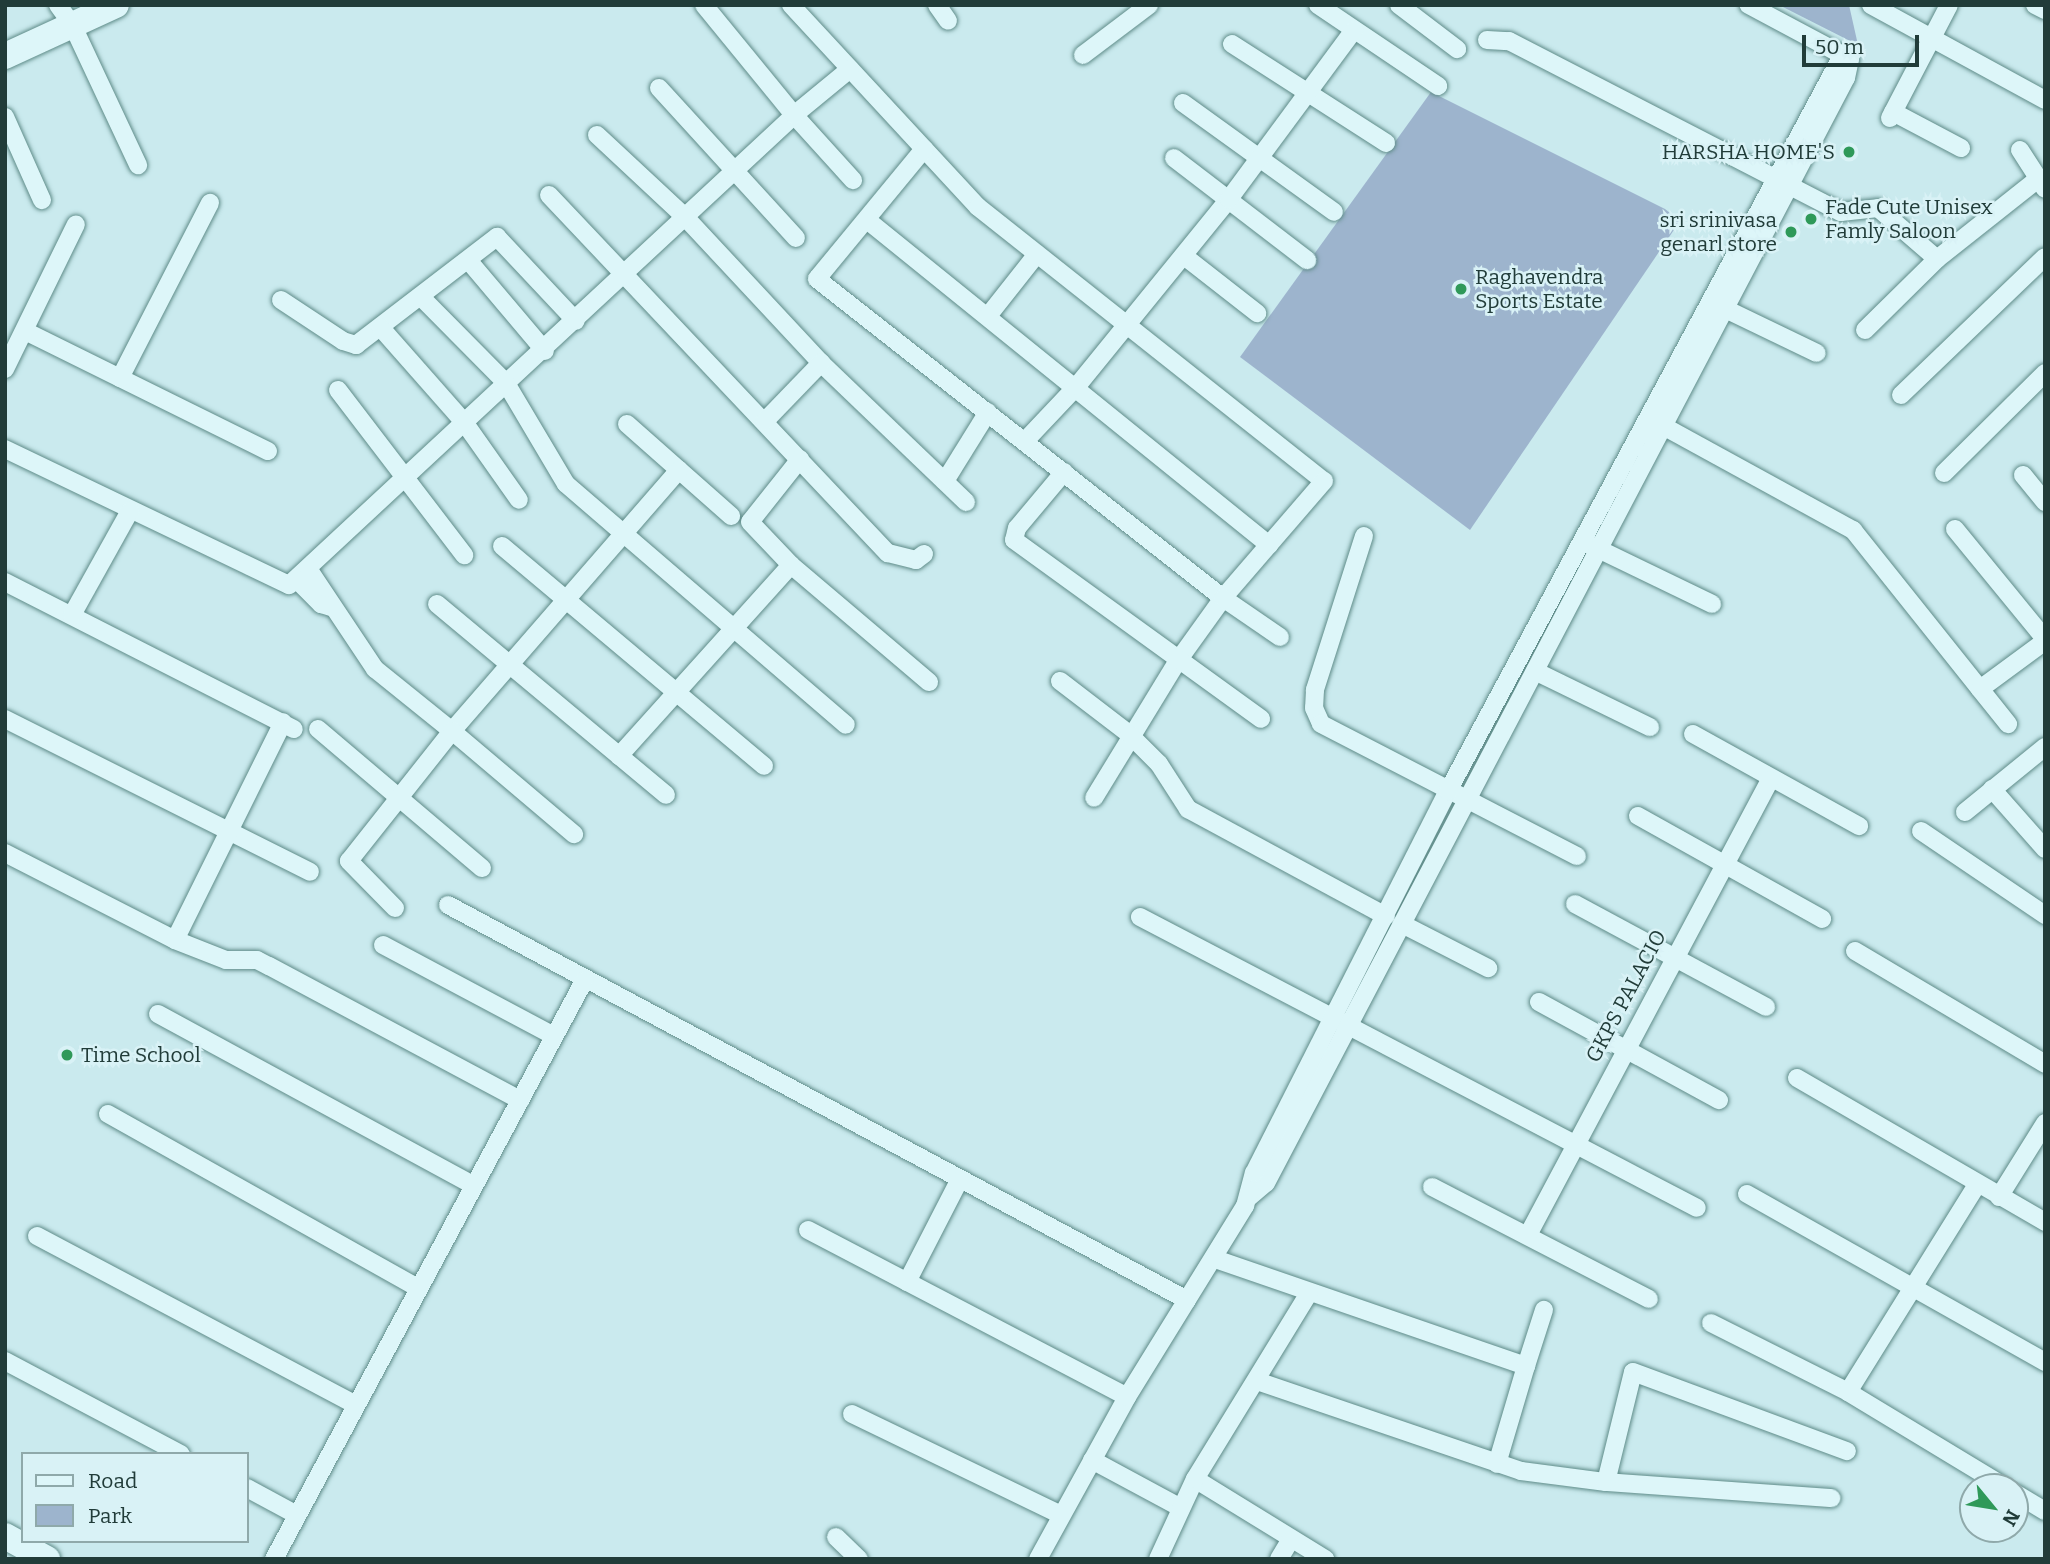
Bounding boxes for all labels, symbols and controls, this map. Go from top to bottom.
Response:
scale bar [1805,21,1922,65]
text: 50 m [1815,34,1864,60]
place label: HARSHA HOME'S [1662,139,1835,165]
marker: HARSHA HOME'S [1841,144,1857,160]
place label: Fade Cute Unisex Famly Saloon [1825,194,1993,244]
place label: sri srinivasa genarl store [1659,207,1777,257]
marker: Fade Cute Unisex Famly Saloon [1803,211,1819,227]
marker: sri srinivasa genarl store [1783,224,1799,240]
place label: Raghavendra Sports Estate [1475,264,1603,314]
marker: Raghavendra Sports Estate [1453,281,1469,297]
street label: GKPS PALACIO [1580,925,1672,1067]
place label: Time School [81,1042,201,1068]
marker: Time School [59,1047,75,1063]
legend [21,1452,248,1543]
text: Road [88,1468,137,1494]
north arrow [1959,1473,2029,1543]
text: Park [88,1503,132,1529]
text: N [1997,1506,2025,1530]

